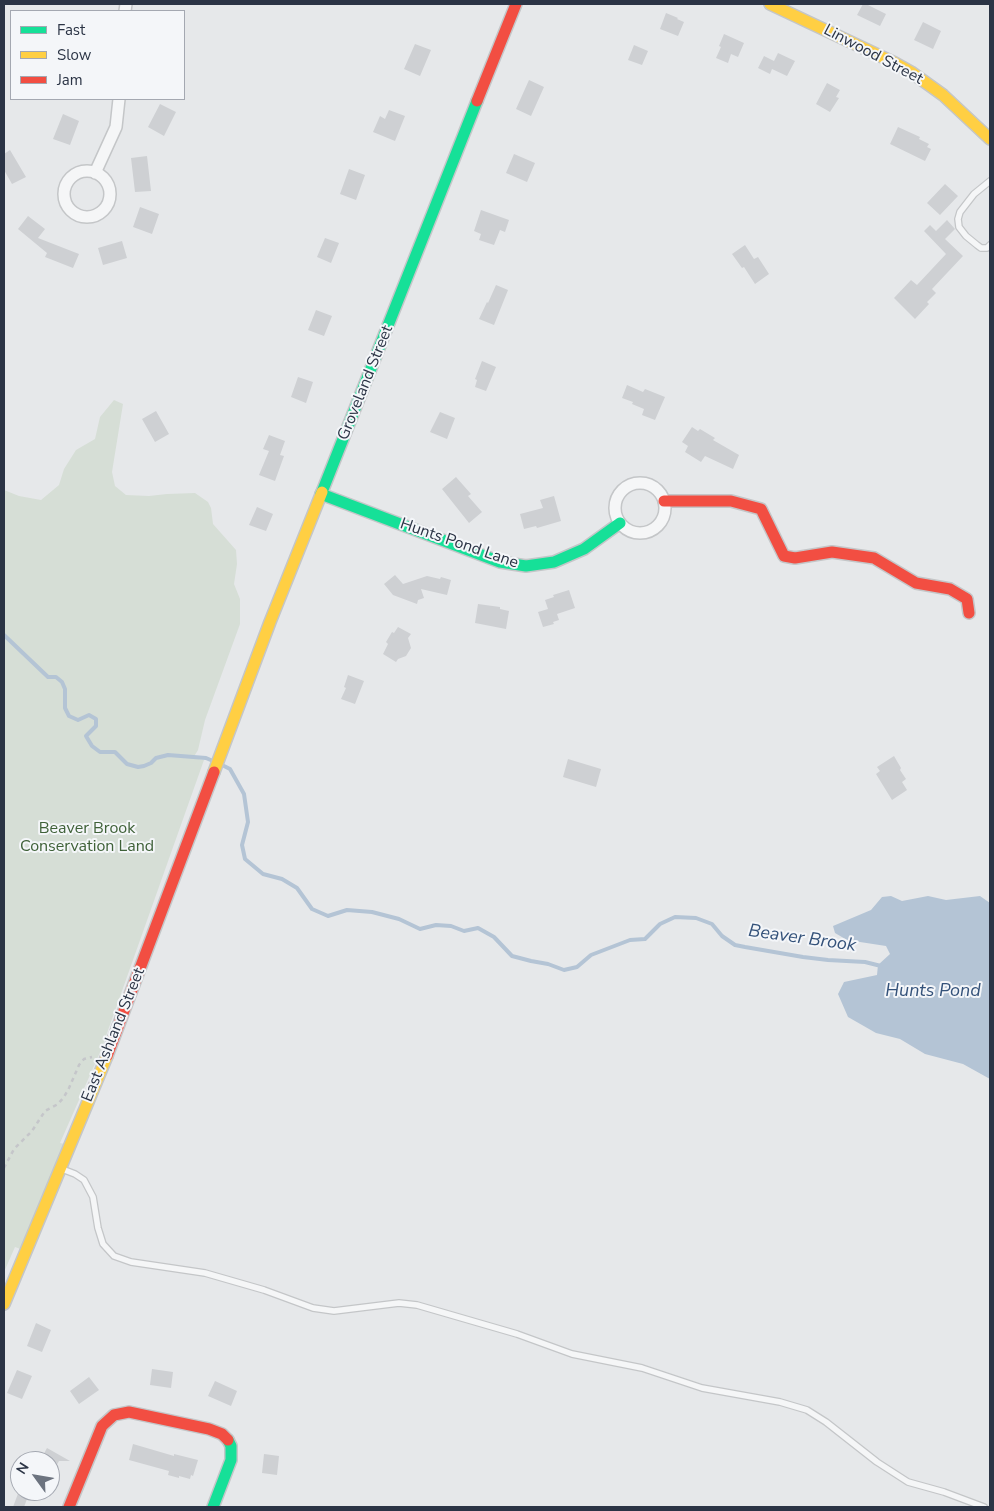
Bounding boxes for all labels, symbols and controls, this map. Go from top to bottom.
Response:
legend [10,10,185,100]
text: Fast [57,20,85,40]
street label: Linwood Street [820,21,926,89]
text: Slow [57,45,91,65]
text: Jam [57,70,83,90]
street label: Groveland Street [334,323,398,443]
street label: Hunts Pond Lane [397,515,521,573]
park label: Beaver Brook Conservation Land [20,819,154,857]
water label: Beaver Brook [747,921,857,957]
street label: East Ashland Street [78,965,150,1105]
water label: Hunts Pond [885,981,981,1003]
north arrow [10,1451,60,1501]
text: N [12,1459,34,1478]

